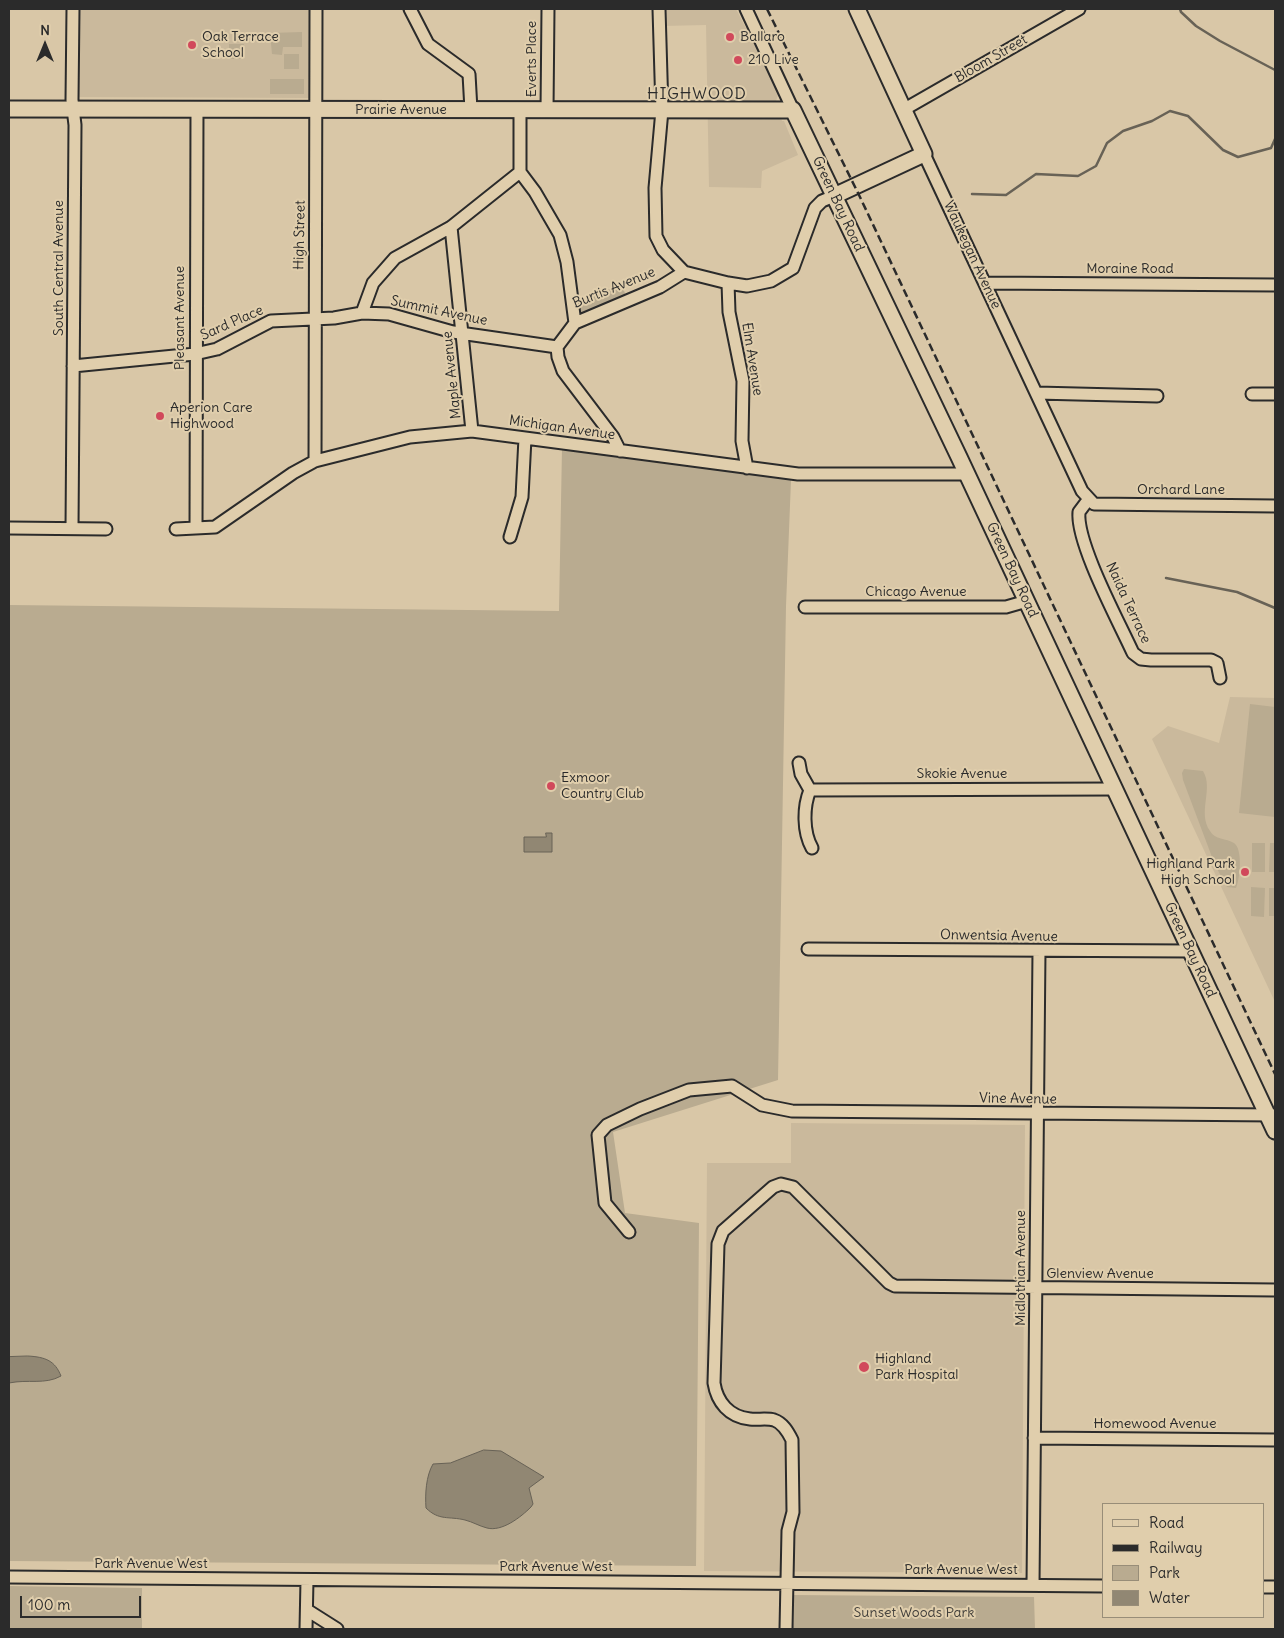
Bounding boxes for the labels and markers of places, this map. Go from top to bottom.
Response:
place label: Oak Terrace School [202,29,279,62]
place label: Ballaro [740,29,785,45]
marker: Ballaro [724,31,736,43]
marker: Oak Terrace School [186,39,198,51]
place label: 210 Live [748,52,799,68]
marker: 210 Live [732,54,744,66]
place label: Aperion Care Highwood [170,400,253,432]
marker: Aperion Care Highwood [154,410,166,422]
place label: Exmoor Country Club [561,770,644,802]
marker: Exmoor Country Club [545,780,557,792]
place label: Highland Park High School [1146,856,1235,889]
marker: Highland Park High School [1239,866,1251,878]
place label: Highland Park Hospital [875,1351,959,1384]
marker: Highland Park Hospital [857,1360,871,1374]

